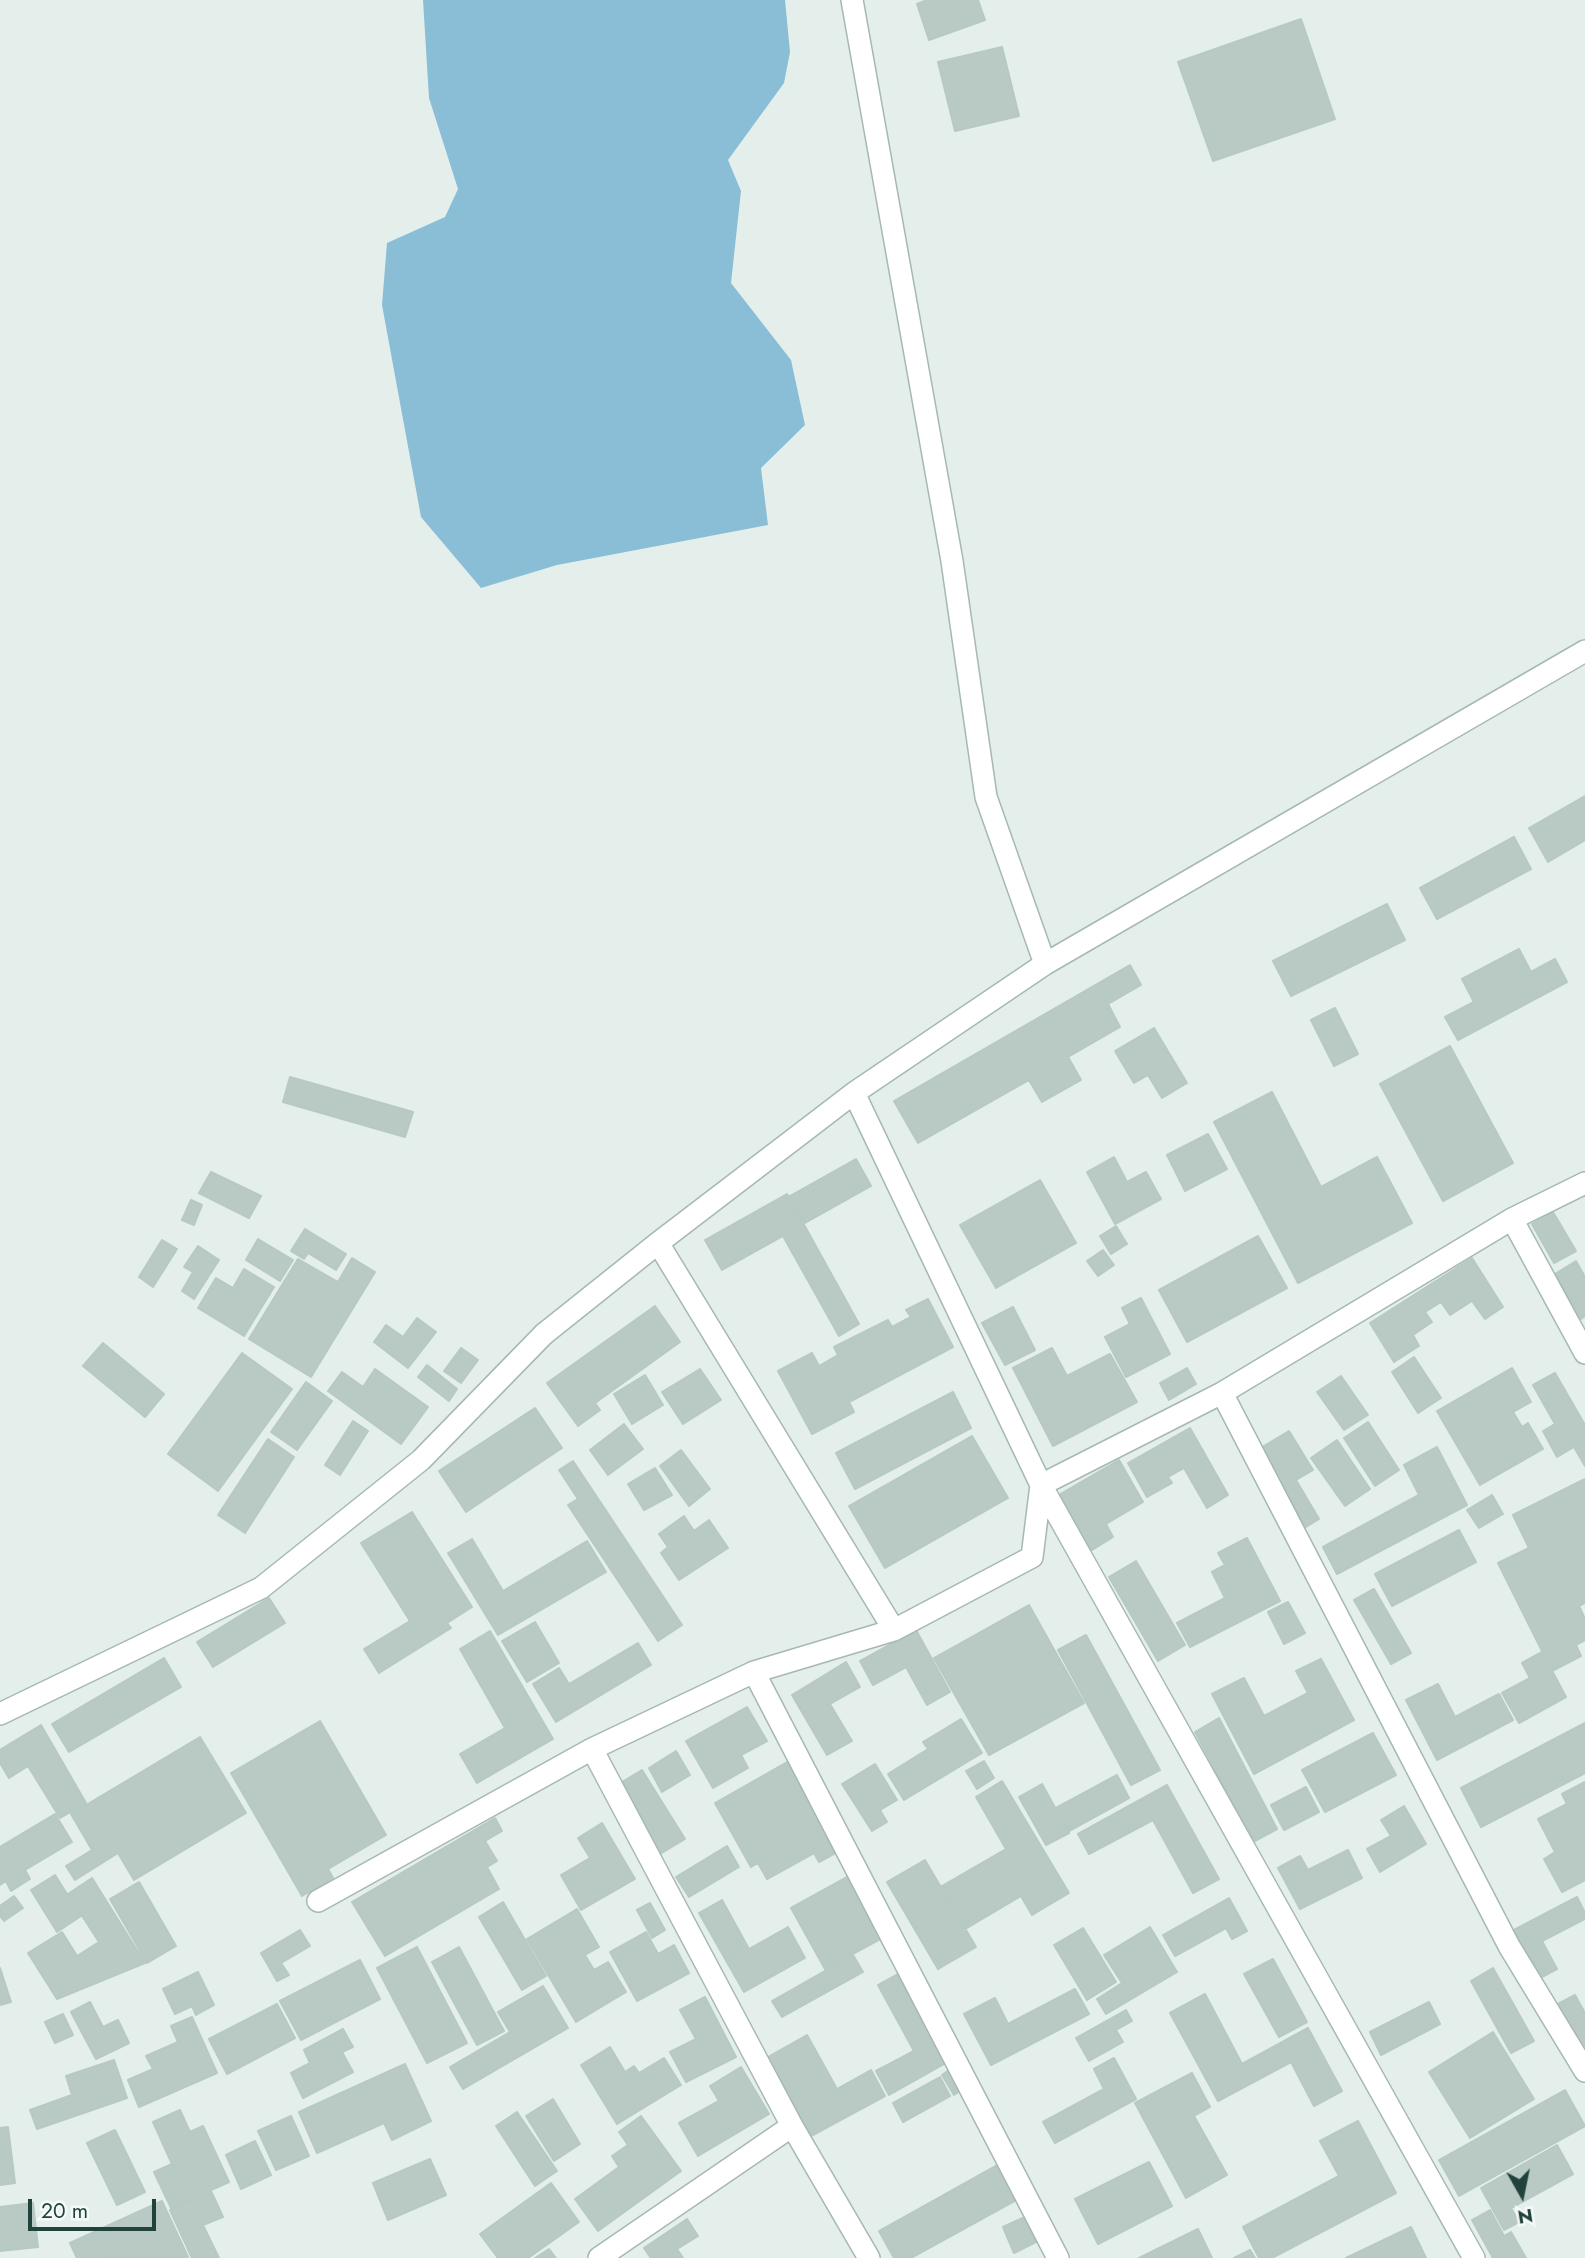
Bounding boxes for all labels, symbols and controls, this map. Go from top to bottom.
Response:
north arrow [1487,2160,1557,2230]
scale bar [32,2184,159,2228]
text: 20 m [41,2196,88,2226]
text: N [1516,2202,1535,2231]

